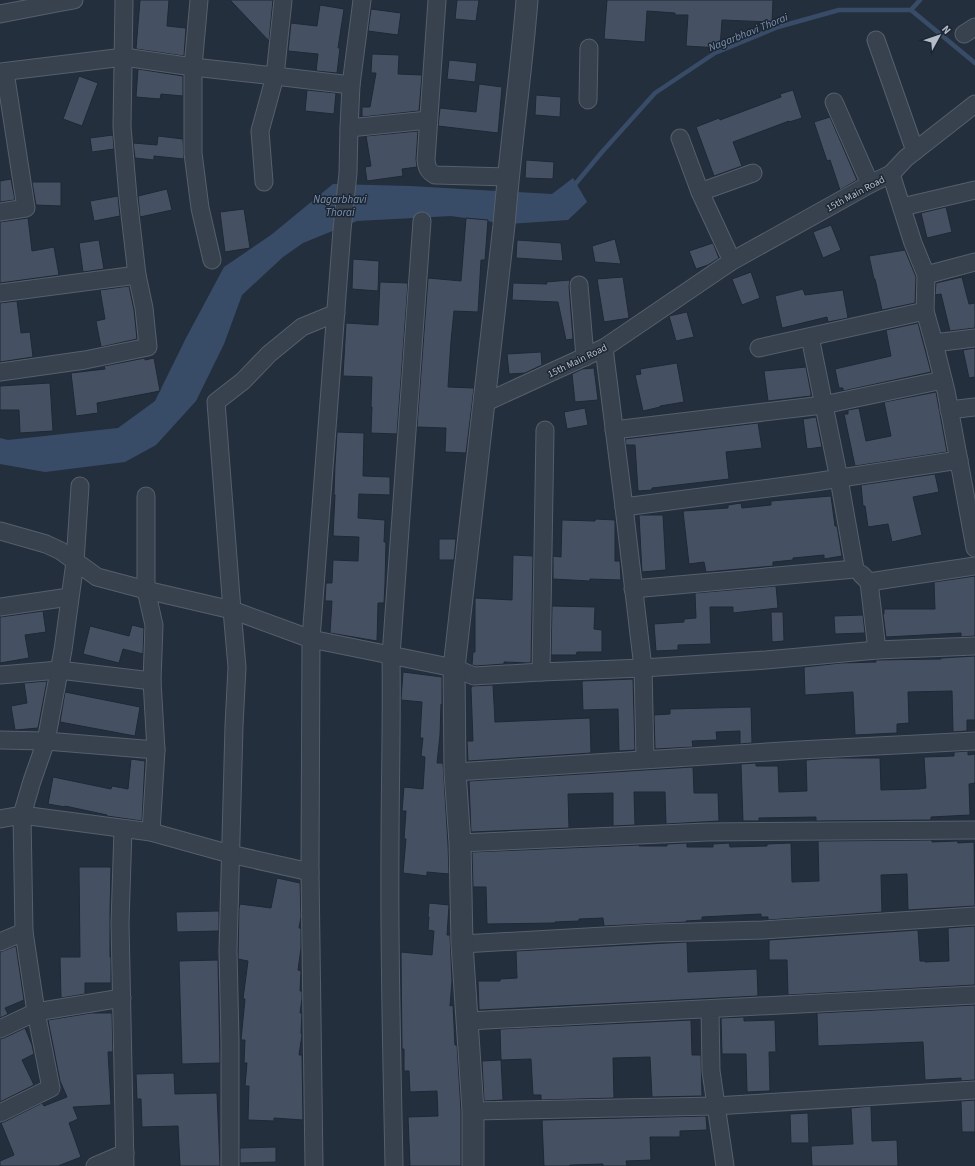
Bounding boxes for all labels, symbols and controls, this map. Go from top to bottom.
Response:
water label: Nagarbhavi Thorai [706,10,791,55]
north arrow [919,16,959,56]
text: N [938,22,954,38]
street label: 15th Main Road [824,173,887,215]
water label: Nagarbhavi Thorai [313,192,367,220]
street label: 15th Main Road [545,340,609,381]

